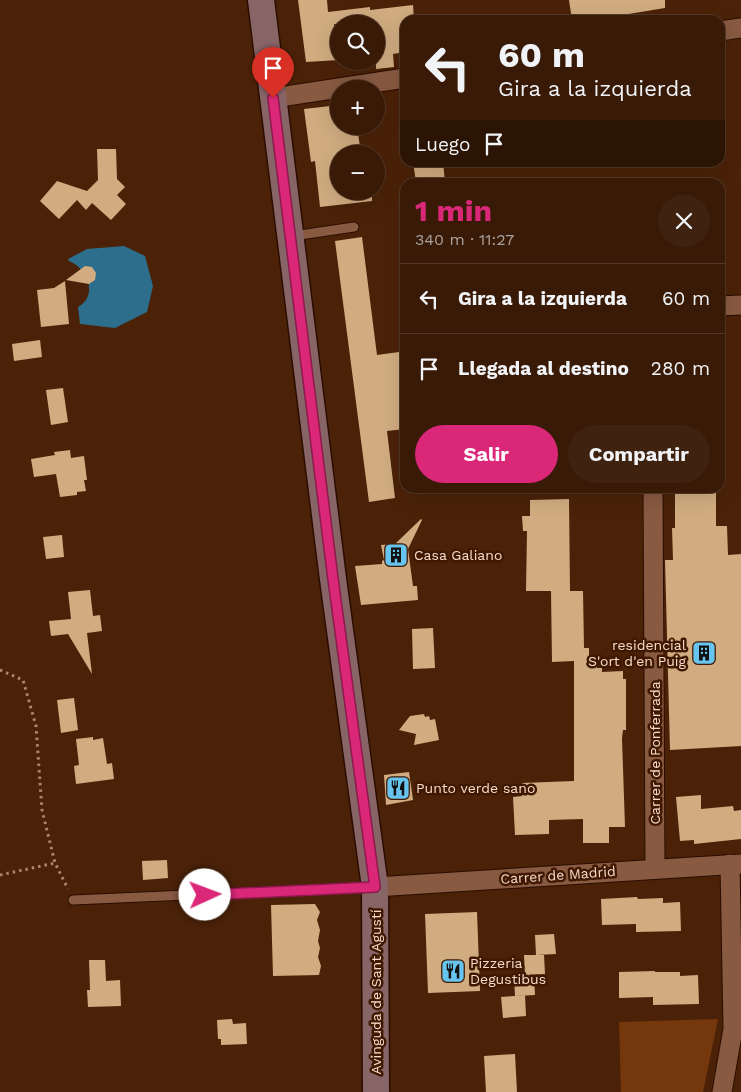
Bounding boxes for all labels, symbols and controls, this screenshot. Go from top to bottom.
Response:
map controls [330,15,385,200]
button: search [330,15,385,70]
text: 60 m [498,34,585,76]
icon: left [415,35,480,100]
pin [252,47,294,98]
icon: arrive [259,54,287,82]
text: Gira a la izquierda [498,76,692,101]
button: + [330,80,385,135]
icon: arrive [480,130,508,158]
text: Luego [415,133,470,156]
button: − [330,145,385,200]
text: 1 min [415,193,492,228]
button: close [658,195,710,247]
text: 340 m · 11:27 [415,230,514,249]
icon: left [415,285,443,313]
text: Gira a la izquierda [458,287,627,310]
text: 60 m [662,287,710,310]
icon: arrive [415,355,443,383]
text: Llegada al destino [458,357,629,380]
text: 280 m [651,357,710,380]
button: Salir [415,425,558,483]
button: Compartir [568,425,710,483]
building icon: Casa Galiano [383,542,409,568]
place label: Casa Galiano [414,547,502,563]
place label: residencial S'ort d'en Puig [588,637,687,669]
building icon: residencial S'ort d'en Puig [691,640,717,666]
street label: Carrer de Ponferrada [647,681,663,825]
restaurant icon: Punto verde sano [385,775,411,801]
place label: Punto verde sano [416,780,535,796]
street label: Carrer de Madrid [500,863,616,887]
position arrow [178,868,230,920]
street label: Avinguda de Sant Agustí [368,909,384,1075]
place label: Pizzeria Degustibus [470,955,546,987]
restaurant icon: Pizzeria Degustibus [440,958,466,984]

